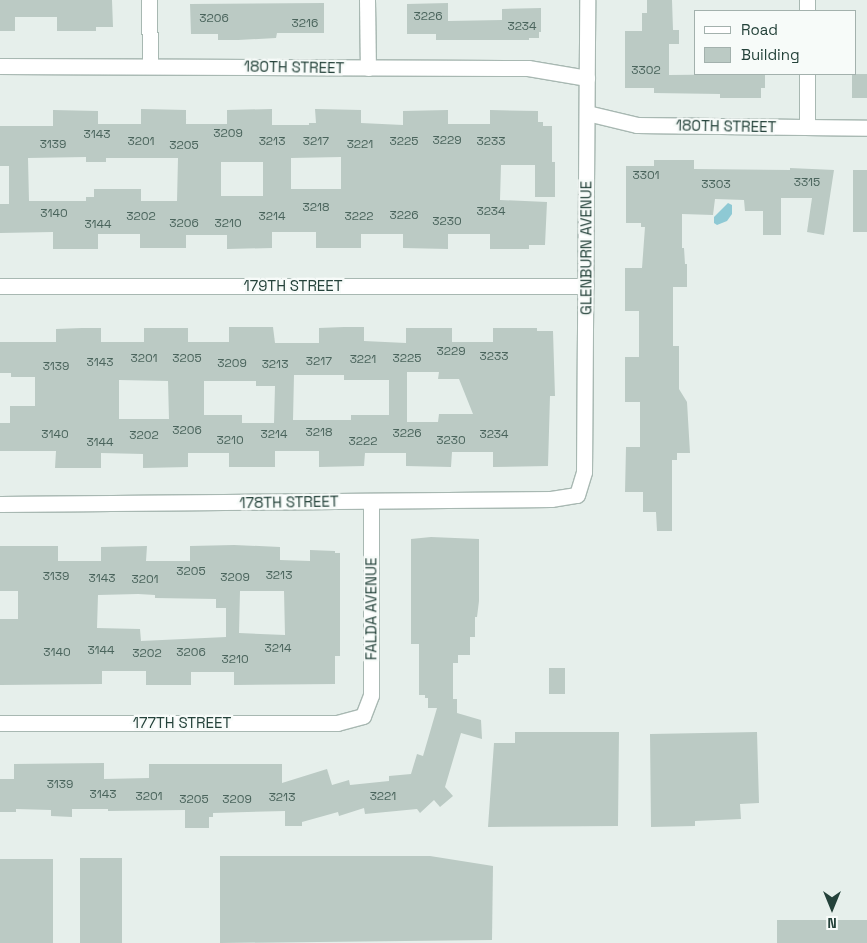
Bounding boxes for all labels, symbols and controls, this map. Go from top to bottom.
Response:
house number: 3226 [413,10,443,24]
legend [694,10,857,75]
house number: 3206 [199,12,229,26]
house number: 3216 [292,17,318,31]
house number: 3234 [507,20,537,34]
text: Road [741,20,778,39]
text: Building [741,45,800,64]
street label: 180TH STREET [244,57,344,77]
house number: 3302 [631,64,661,78]
street label: 180TH STREET [676,116,776,136]
house number: 3209 [213,127,243,141]
house number: 3143 [84,128,110,142]
house number: 3229 [432,134,462,148]
house number: 3201 [127,135,155,149]
house number: 3213 [259,135,285,149]
house number: 3217 [303,135,329,149]
house number: 3225 [390,135,418,149]
house number: 3233 [477,135,505,149]
house number: 3139 [40,138,66,152]
house number: 3221 [347,138,373,152]
house number: 3205 [169,139,199,153]
house number: 3301 [632,169,660,183]
house number: 3315 [794,176,820,190]
house number: 3303 [701,178,731,192]
street label: GLENBURN AVENUE [577,181,595,315]
house number: 3218 [303,201,329,215]
house number: 3234 [476,205,506,219]
house number: 3140 [40,207,68,221]
house number: 3226 [389,209,419,223]
house number: 3202 [126,210,156,224]
house number: 3214 [259,210,285,224]
house number: 3222 [345,210,373,224]
house number: 3230 [432,215,462,229]
house number: 3206 [169,217,199,231]
house number: 3210 [214,217,242,231]
house number: 3144 [84,218,112,232]
street label: 179TH STREET [243,277,343,295]
house number: 3229 [436,345,466,359]
house number: 3233 [480,350,508,364]
house number: 3201 [130,352,158,366]
house number: 3205 [172,352,202,366]
house number: 3225 [393,352,421,366]
house number: 3221 [350,353,376,367]
house number: 3217 [306,355,332,369]
house number: 3143 [87,356,113,370]
house number: 3209 [217,357,247,371]
house number: 3213 [262,358,288,372]
house number: 3139 [43,360,69,374]
house number: 3206 [172,424,202,438]
house number: 3218 [306,426,332,440]
house number: 3226 [392,427,422,441]
house number: 3140 [41,428,69,442]
house number: 3214 [261,428,287,442]
house number: 3234 [479,428,509,442]
house number: 3202 [129,429,159,443]
house number: 3210 [216,434,244,448]
house number: 3230 [436,434,466,448]
house number: 3222 [349,435,377,449]
house number: 3144 [86,436,114,450]
street label: 178TH STREET [239,492,339,512]
street label: FALDA AVENUE [362,558,380,660]
house number: 3205 [176,565,206,579]
house number: 3213 [266,569,292,583]
house number: 3139 [43,570,69,584]
house number: 3209 [220,571,250,585]
house number: 3143 [89,572,115,586]
house number: 3201 [131,573,159,587]
house number: 3214 [265,642,291,656]
house number: 3144 [87,644,115,658]
house number: 3140 [43,646,71,660]
house number: 3206 [176,646,206,660]
house number: 3202 [132,647,162,661]
house number: 3210 [221,653,249,667]
street label: 177TH STREET [133,714,231,732]
house number: 3139 [47,778,73,792]
house number: 3143 [90,788,116,802]
house number: 3201 [135,790,163,804]
house number: 3221 [370,790,396,804]
house number: 3213 [269,791,295,805]
house number: 3205 [179,793,209,807]
house number: 3209 [222,793,252,807]
north arrow [807,883,857,933]
text: N [827,914,837,932]

